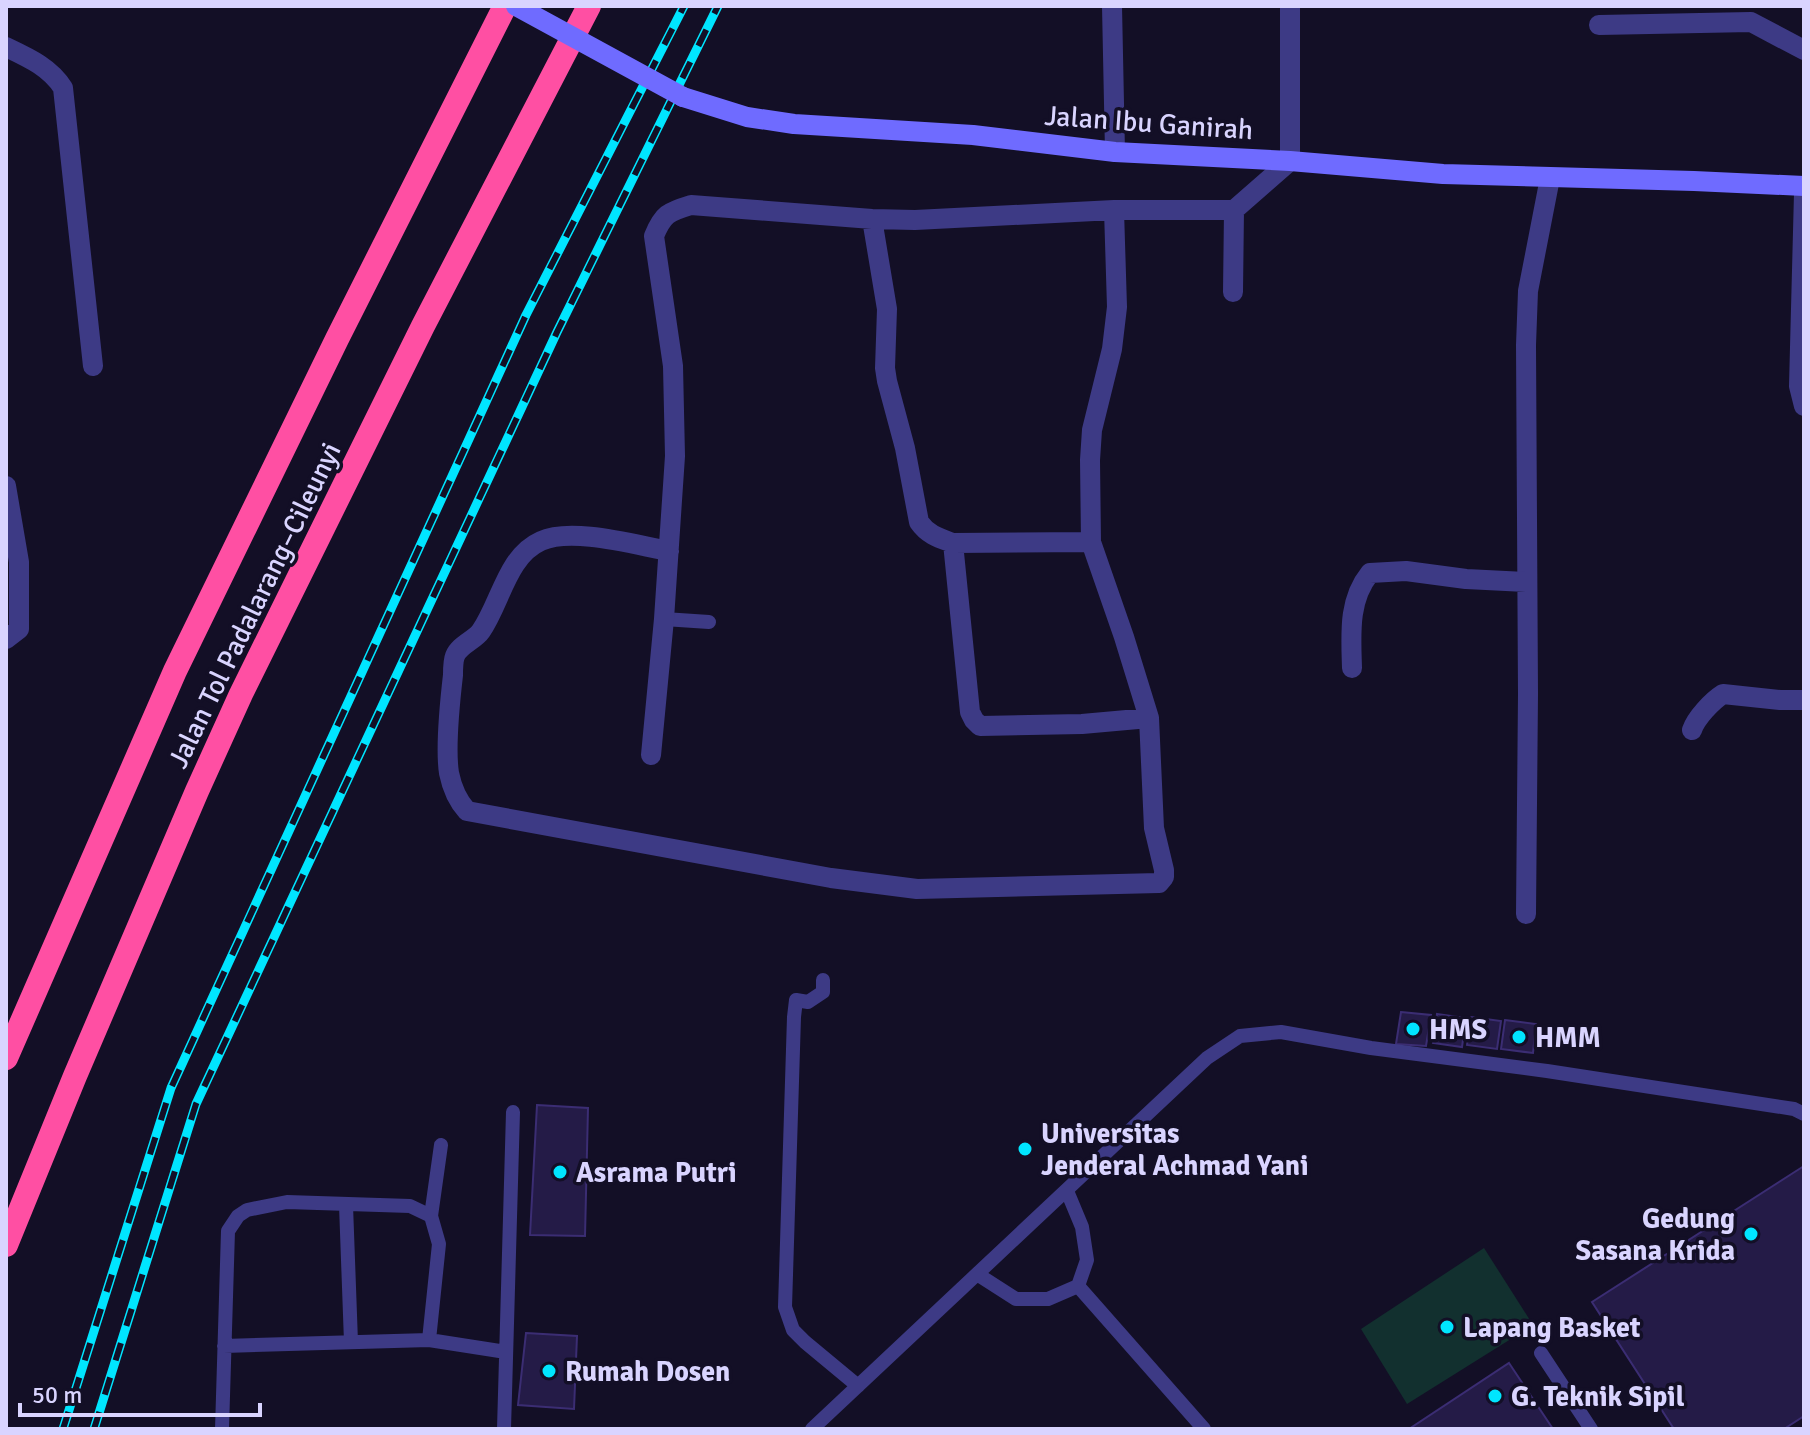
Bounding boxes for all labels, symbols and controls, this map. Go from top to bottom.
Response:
street label: Jalan Ibu Ganirah [1044,99,1254,147]
street label: Jalan Tol Padalarang–Cileunyi [161,437,349,774]
place label: HMS [1429,1013,1487,1047]
marker: HMS [1404,1020,1422,1038]
place label: HMM [1535,1021,1601,1055]
marker: HMM [1510,1028,1528,1046]
place label: Universitas Jenderal Achmad Yani [1041,1117,1309,1183]
marker: Universitas Jenderal Achmad Yani [1016,1140,1034,1158]
place label: Asrama Putri [576,1156,737,1190]
marker: Asrama Putri [551,1163,569,1181]
place label: Gedung Sasana Krida [1576,1202,1735,1268]
marker: Gedung Sasana Krida [1742,1225,1760,1243]
place label: Lapang Basket [1463,1311,1641,1345]
marker: Lapang Basket [1438,1318,1456,1336]
place label: Rumah Dosen [565,1355,730,1389]
marker: Rumah Dosen [540,1362,558,1380]
scale bar [20,1367,260,1417]
text: 50 m [32,1380,82,1410]
place label: G. Teknik Sipil [1511,1380,1685,1414]
marker: G. Teknik Sipil [1486,1387,1504,1405]

